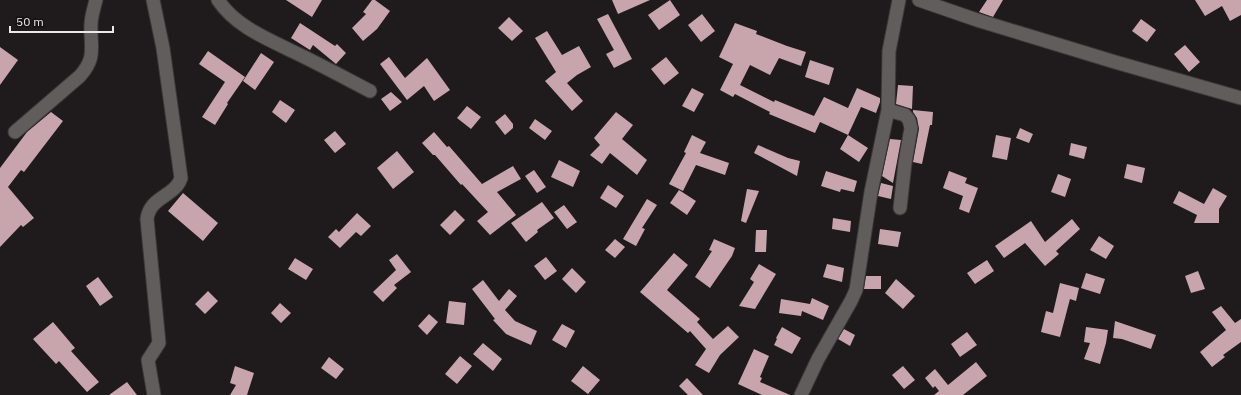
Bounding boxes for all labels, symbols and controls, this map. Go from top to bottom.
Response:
scale bar [10,8,113,34]
text: 50 m [16,14,44,29]

